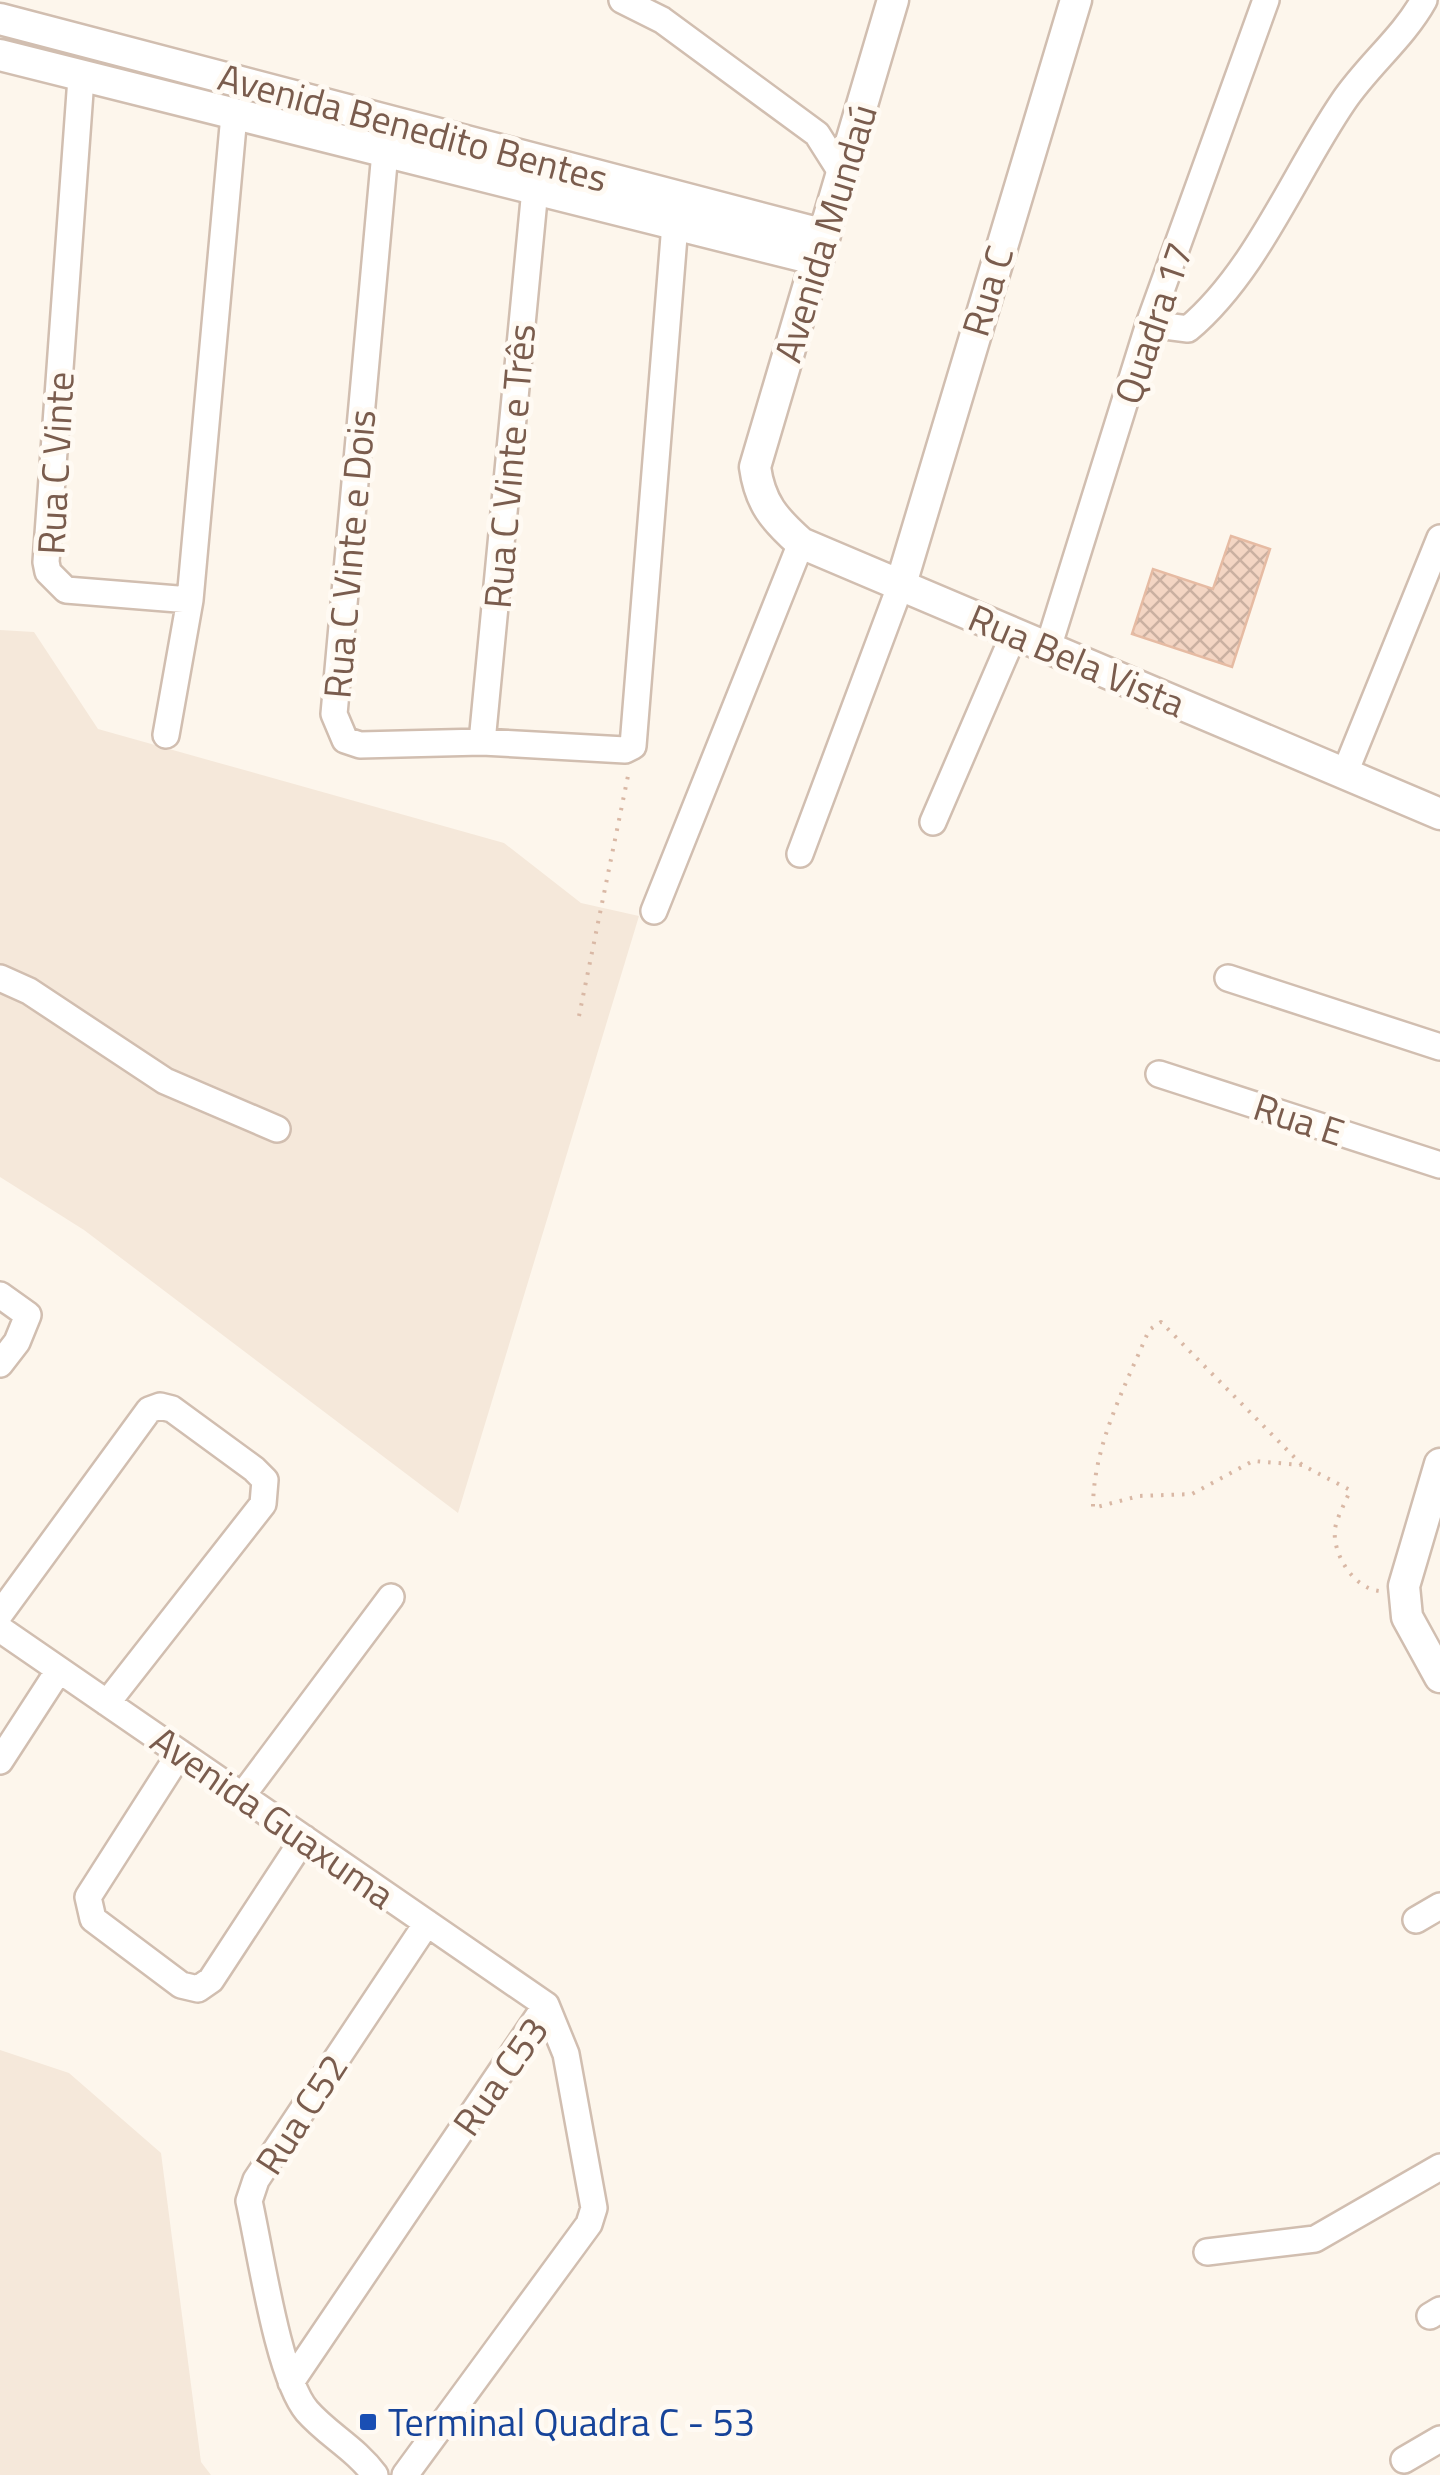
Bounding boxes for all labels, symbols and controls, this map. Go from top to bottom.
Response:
street label: Avenida Benedito Bentes [212,47,614,207]
street label: Avenida Mundaú [758,97,892,369]
street label: Quadra 17 [1098,234,1208,412]
street label: Rua C [946,239,1028,343]
street label: Rua C Vinte e Três [468,321,550,611]
street label: Rua C Vinte [21,370,89,556]
street label: Rua C Vinte e Dois [307,407,391,701]
street label: Rua Bela Vista [960,588,1194,732]
street label: Rua E [1246,1077,1352,1161]
street label: Avenida Guaxuma [139,1711,407,1923]
street label: Rua C53 [438,2004,562,2148]
street label: Rua C52 [240,2042,362,2186]
place label: Terminal Quadra C - 53 [388,2393,755,2451]
marker: Terminal Quadra C - 53 [357,2411,379,2433]

